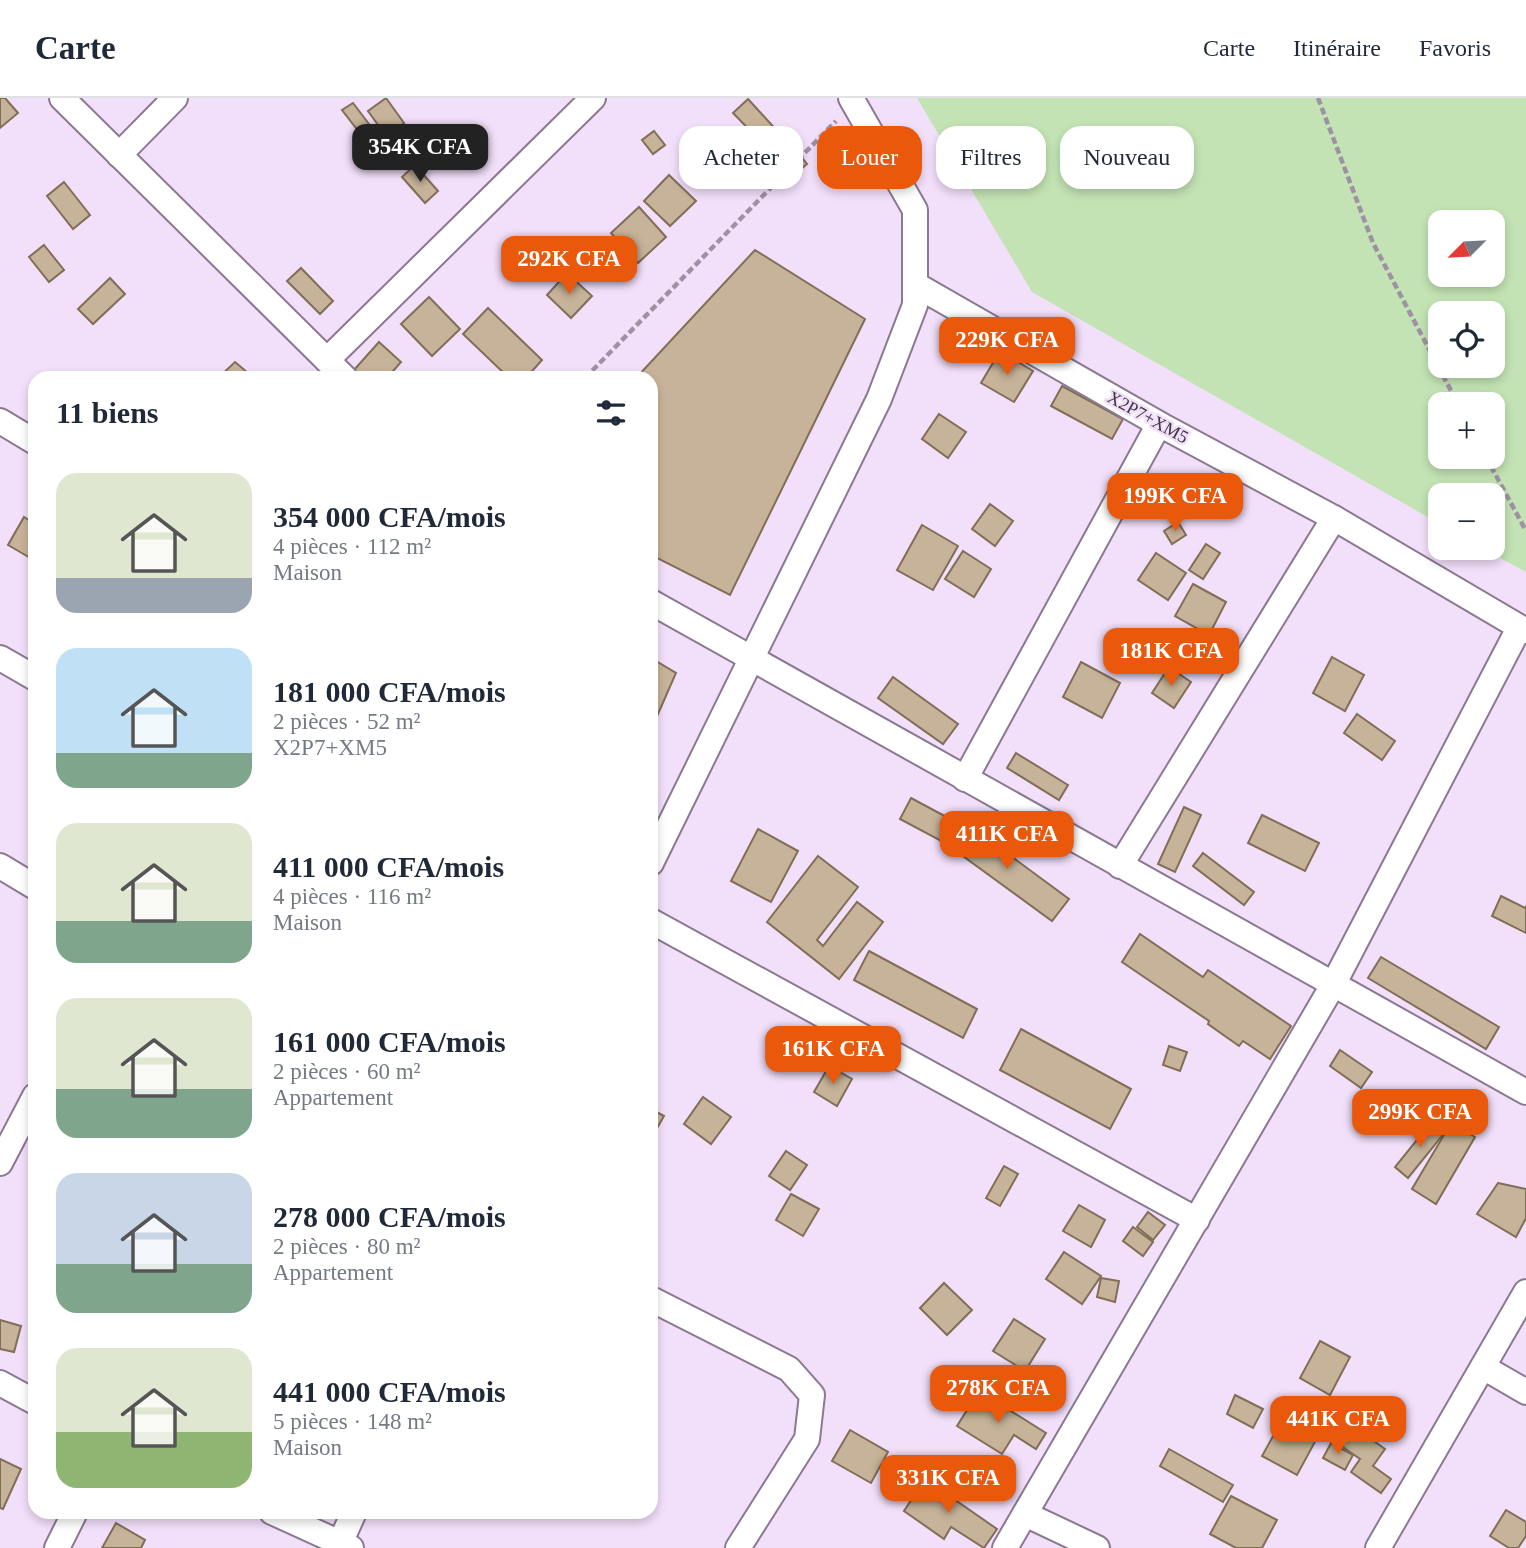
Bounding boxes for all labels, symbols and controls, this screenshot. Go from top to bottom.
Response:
text: Carte [35,30,116,66]
text: Carte [1203,35,1255,61]
text: Itinéraire [1293,35,1381,61]
text: Favoris [1419,35,1491,61]
pin: 354K CFA [348,125,492,184]
chip: Acheter [679,126,803,189]
chip: Louer [817,126,922,189]
chip: Filtres [936,126,1046,189]
chip: Nouveau [1060,126,1194,189]
text: 354K CFA [368,134,472,159]
north arrow [1428,210,1505,287]
map controls [1428,210,1505,560]
pin: 292K CFA [497,236,641,296]
text: 292K CFA [517,246,621,271]
button: locate [1428,301,1505,378]
pin: 229K CFA [935,317,1079,377]
text: 229K CFA [955,327,1059,352]
street label: X2P7+XM5 [1104,387,1192,447]
button: + [1428,392,1505,469]
icon: filters [592,394,630,432]
text: 11 biens [56,396,159,429]
pin: 199K CFA [1103,474,1247,533]
text: 199K CFA [1123,483,1227,508]
button: − [1428,483,1505,560]
text: 354 000 CFA/mois [273,500,506,533]
icon: home [112,501,196,585]
text: 4 pièces · 112 m² [273,534,431,559]
text: Maison [273,560,342,585]
pin: 181K CFA [1099,628,1243,688]
text: 181K CFA [1119,638,1223,663]
text: 181 000 CFA/mois [273,675,506,708]
icon: home [112,676,196,760]
text: 2 pièces · 52 m² [273,709,420,734]
text: X2P7+XM5 [273,735,387,760]
pin: 411K CFA [935,812,1079,871]
text: 411K CFA [956,821,1058,846]
text: 411 000 CFA/mois [273,850,504,883]
icon: home [112,851,196,935]
text: 4 pièces · 116 m² [273,884,431,909]
text: Maison [273,910,342,935]
text: 161 000 CFA/mois [273,1025,506,1058]
icon: home [112,1026,196,1110]
pin: 161K CFA [761,1026,905,1086]
text: 161K CFA [781,1036,885,1061]
text: 2 pièces · 60 m² [273,1059,420,1084]
text: Appartement [273,1085,393,1110]
pin: 299K CFA [1348,1090,1492,1149]
text: 299K CFA [1368,1099,1472,1124]
text: 278 000 CFA/mois [273,1200,506,1233]
icon: home [112,1201,196,1285]
text: 2 pièces · 80 m² [273,1234,420,1259]
text: Appartement [273,1260,393,1285]
pin: 278K CFA [926,1366,1070,1425]
text: 441 000 CFA/mois [273,1375,506,1408]
text: 278K CFA [946,1375,1050,1400]
icon: home [112,1376,196,1460]
pin: 441K CFA [1266,1396,1410,1456]
text: 441K CFA [1286,1406,1390,1431]
text: 5 pièces · 148 m² [273,1409,432,1434]
text: Maison [273,1435,342,1460]
pin: 331K CFA [876,1456,1020,1515]
text: 331K CFA [896,1465,1000,1490]

